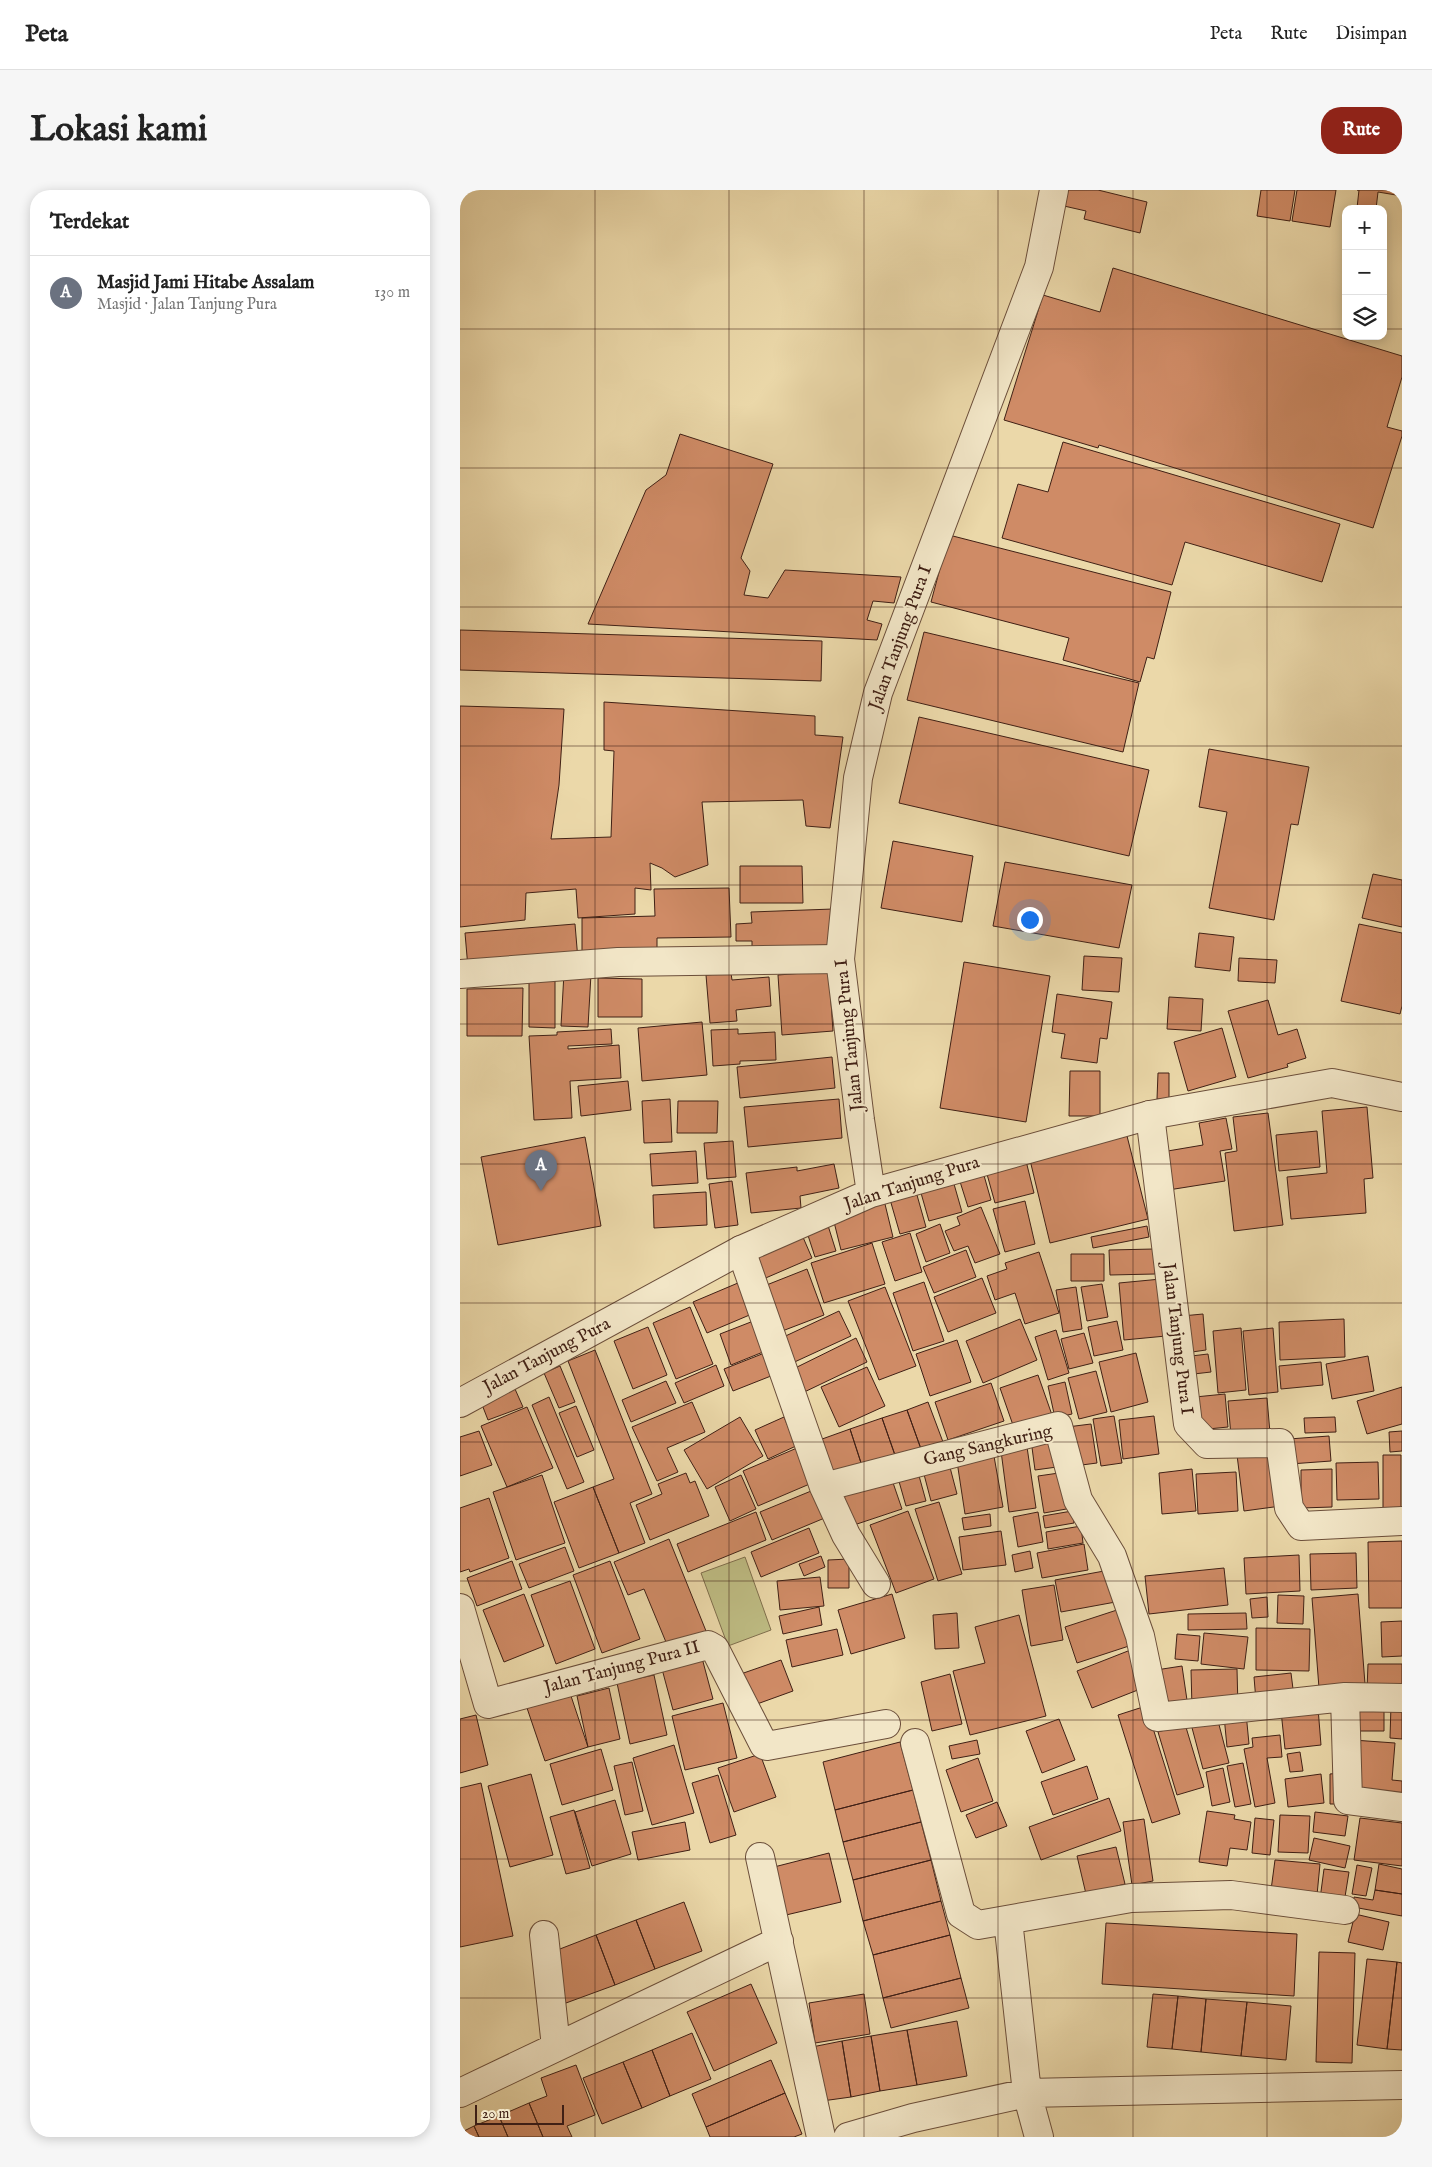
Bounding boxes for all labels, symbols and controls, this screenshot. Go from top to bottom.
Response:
text: Peta [25,19,68,50]
text: Peta [1210,23,1242,46]
text: Rute [1270,23,1308,46]
text: Disimpan [1336,23,1407,46]
button: Rute [1321,107,1402,154]
text: Lokasi kami [30,108,207,153]
map controls [1342,205,1387,340]
button: + [1342,205,1387,250]
text: Terdekat [50,209,129,236]
button: − [1342,250,1387,295]
text: Masjid Jami Hitabe Assalam [97,271,315,295]
text: A [61,283,71,303]
text: 130 m [374,283,410,303]
text: Masjid · Jalan Tanjung Pura [97,295,277,315]
button: layers [1342,295,1387,340]
street label: Jalan Tanjung Pura I [863,562,938,716]
your location [1017,907,1043,933]
street label: Jalan Tanjung Pura I [831,958,870,1114]
pin: A [525,1150,557,1191]
street label: Jalan Tanjung Pura [840,1151,983,1217]
street label: Jalan Tanjung Pura I [1156,1260,1198,1416]
street label: Jalan Tanjung Pura [478,1313,615,1400]
street label: Gang Sangkuring [921,1420,1055,1472]
street label: Jalan Tanjung Pura II [540,1636,703,1700]
scale bar [475,2102,564,2125]
text: 20 m [482,2105,509,2123]

